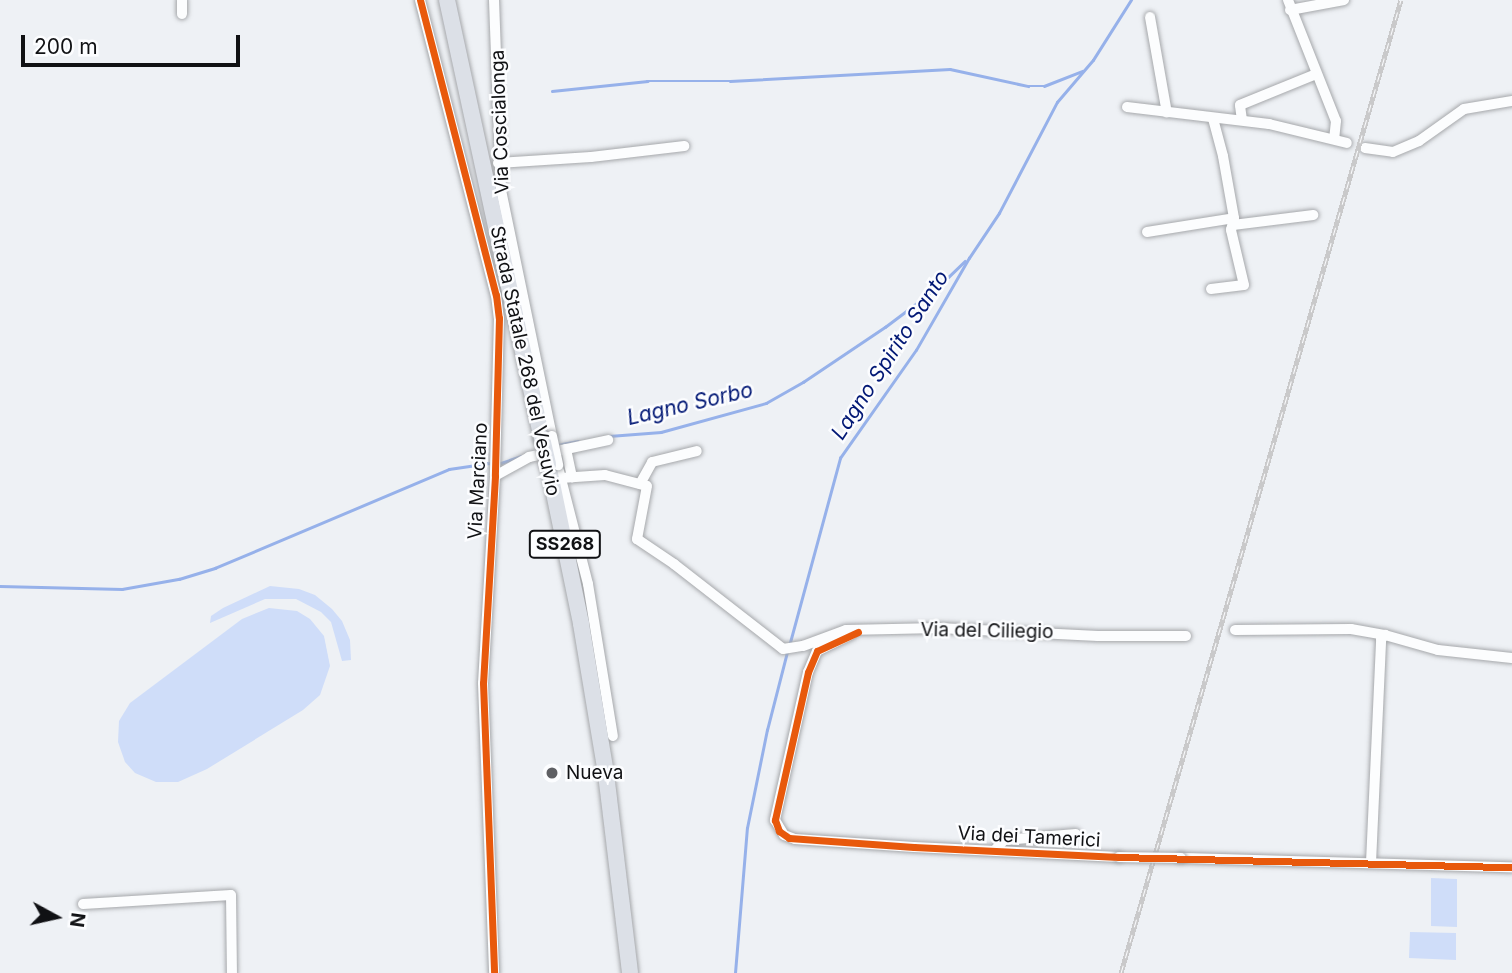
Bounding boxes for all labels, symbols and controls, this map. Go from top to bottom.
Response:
scale bar [24,21,243,65]
text: 200 m [34,34,98,59]
street label: Via Coscialonga [486,49,514,195]
street label: Strada Statale 268 del Vesuvio [485,224,565,498]
water label: Lagno Spirito Santo [826,266,954,444]
water label: Lagno Sorbo [625,377,755,431]
street label: Via Marciano [464,422,492,540]
road number: SS268 [528,530,602,558]
street label: Via del Ciliegio [920,618,1054,644]
place label: Nueva [566,762,624,784]
marker: Nueva [544,765,560,781]
street label: Via dei Tamerici [957,822,1101,852]
north arrow [21,882,91,952]
text: N [65,911,90,929]

